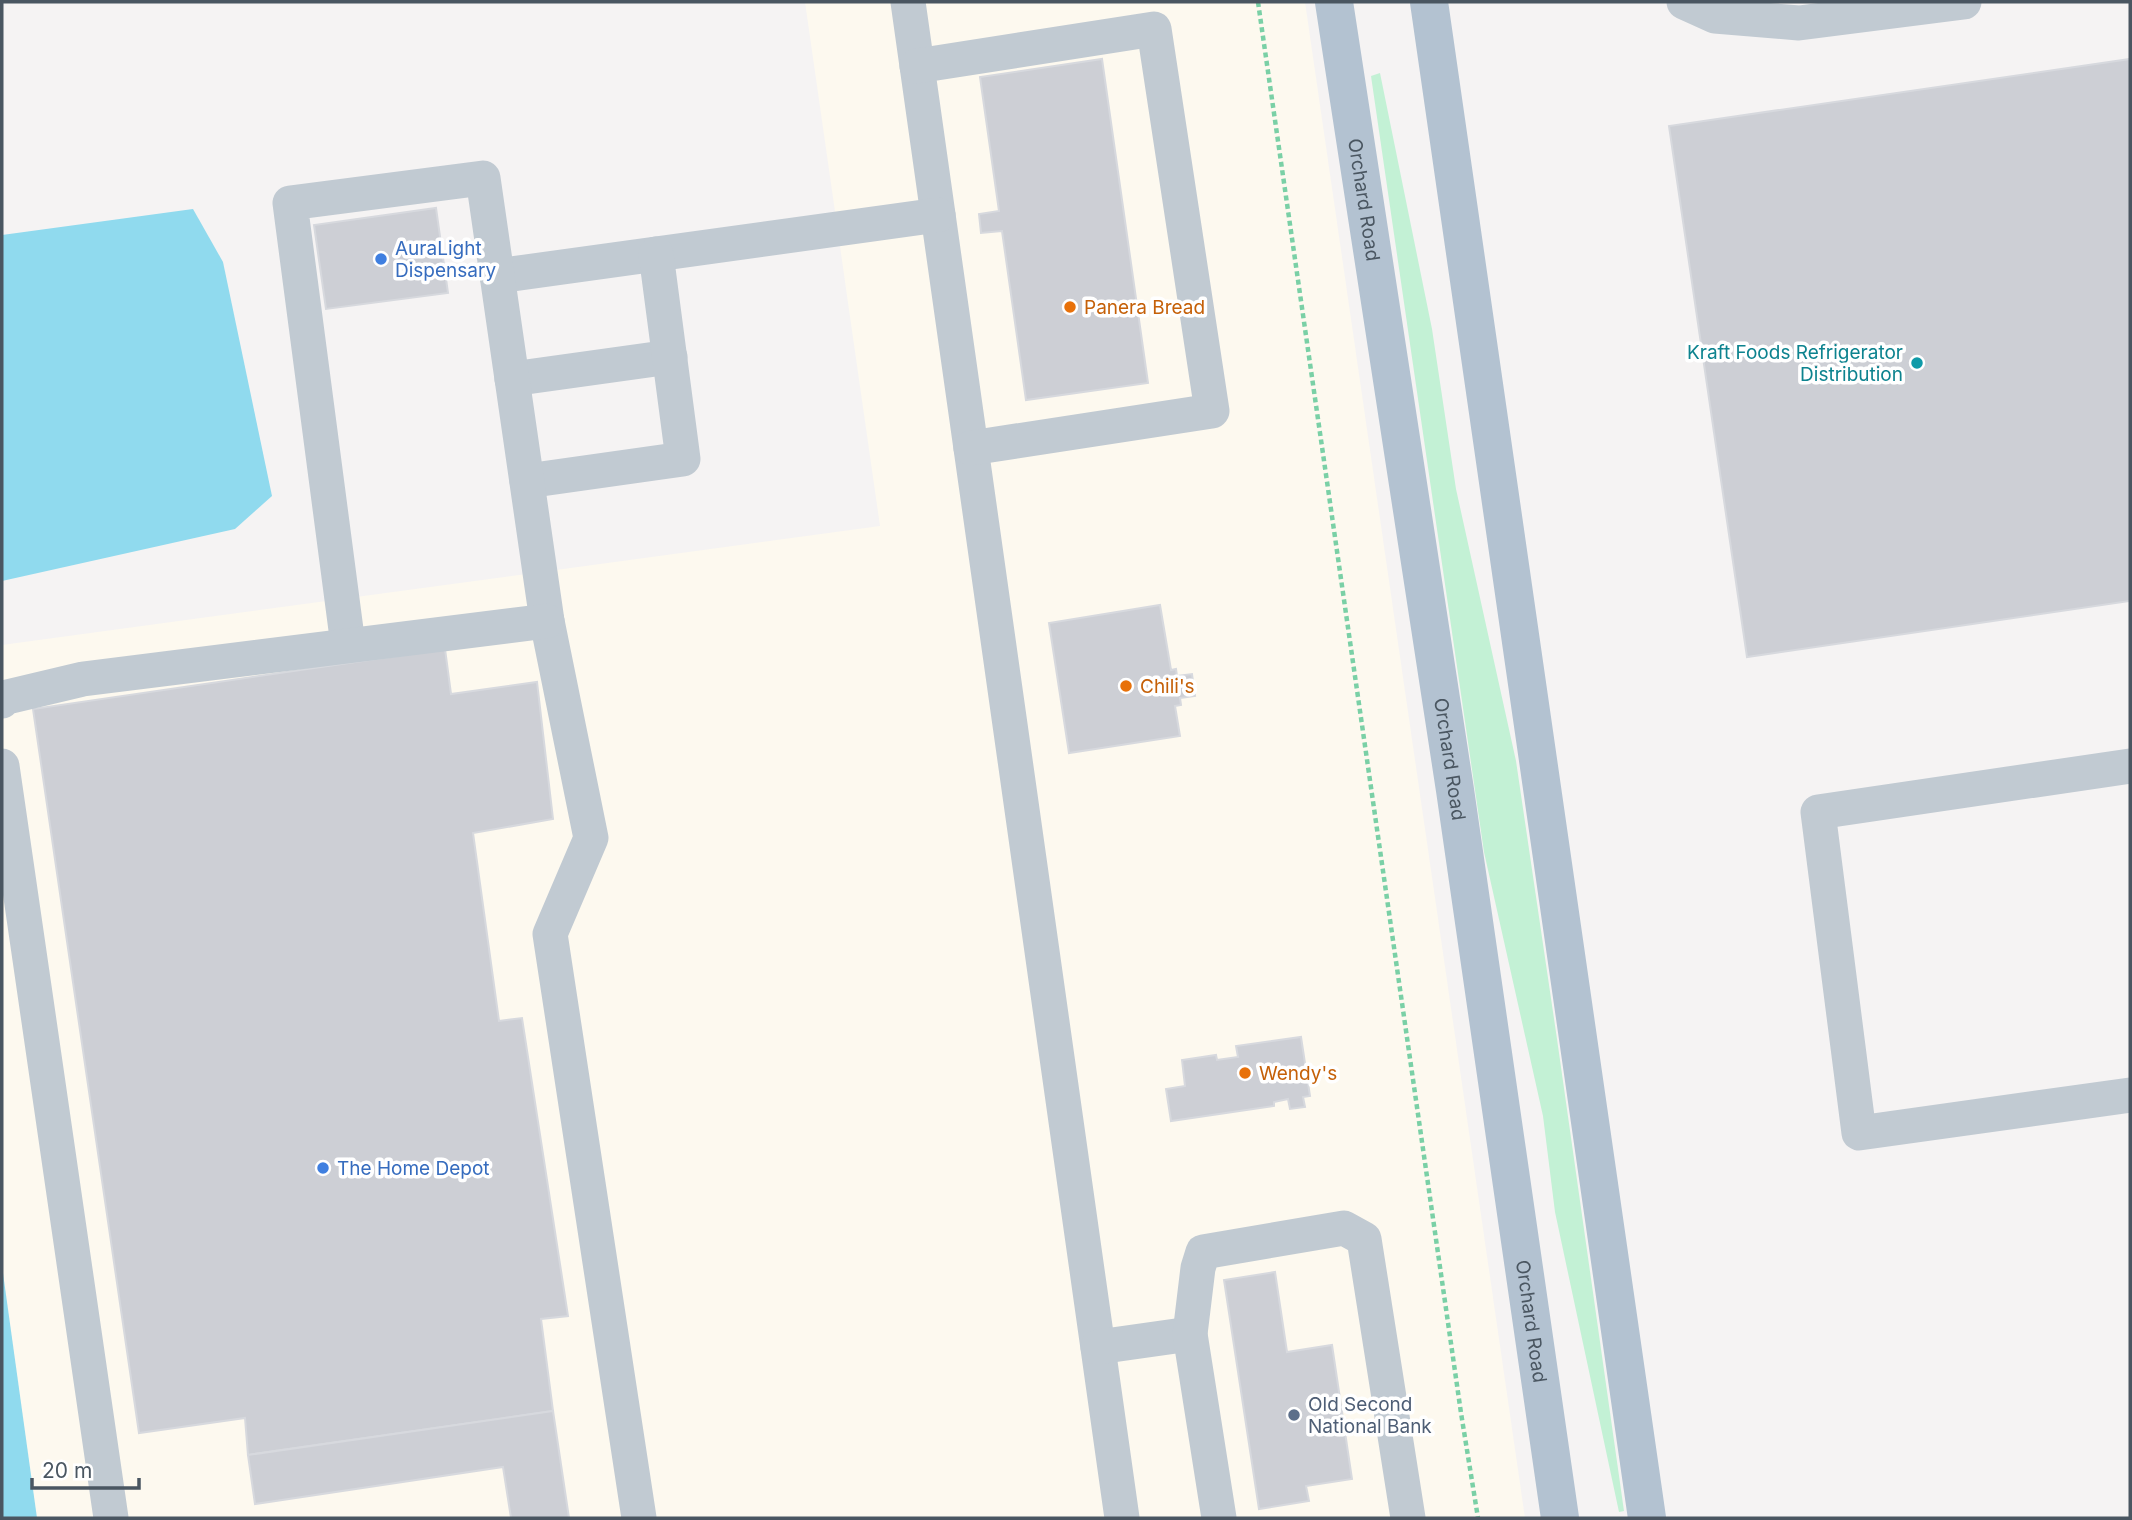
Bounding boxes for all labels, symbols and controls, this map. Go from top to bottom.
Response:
street label: Orchard Road [1343,137,1385,263]
place label: AuraLight Dispensary [395,237,496,282]
marker: AuraLight Dispensary [373,251,389,267]
place label: Panera Bread [1084,296,1205,319]
marker: Panera Bread [1062,299,1078,315]
place label: Kraft Foods Refrigerator Distribution [1687,341,1903,386]
marker: Kraft Foods Refrigerator Distribution [1909,355,1925,371]
place label: Chili's [1140,675,1195,698]
marker: Chili's [1118,678,1134,694]
street label: Orchard Road [1429,696,1470,822]
place label: Wendy's [1259,1062,1337,1085]
marker: Wendy's [1237,1065,1253,1081]
place label: The Home Depot [337,1157,490,1180]
marker: The Home Depot [315,1160,331,1176]
street label: Orchard Road [1511,1258,1551,1384]
place label: Old Second National Bank [1308,1393,1432,1438]
marker: Old Second National Bank [1286,1407,1302,1423]
scale bar [32,1446,138,1490]
text: 20 m [42,1458,92,1483]

